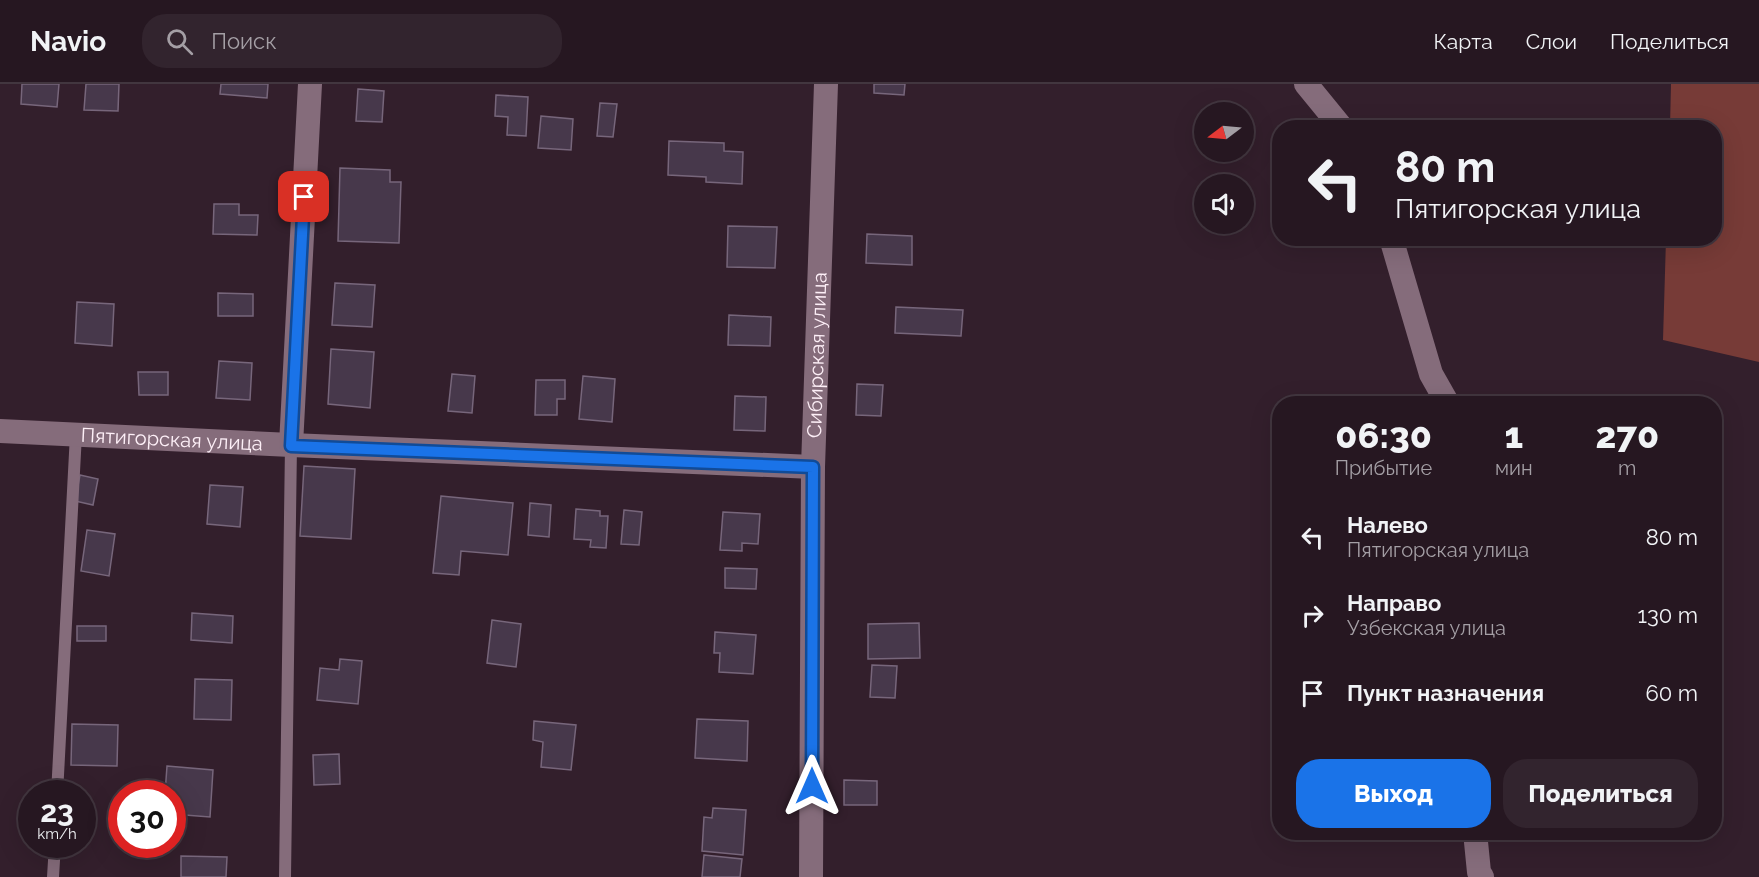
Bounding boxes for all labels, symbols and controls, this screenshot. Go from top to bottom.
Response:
search box [142,14,562,68]
text: Navio [30,25,106,58]
icon: search [163,25,196,58]
text: Поиск [211,28,277,54]
text: Карта [1434,29,1493,54]
text: Слои [1526,29,1577,54]
text: Поделиться [1610,29,1729,54]
north arrow [1194,102,1254,162]
map controls [1194,102,1254,234]
text: 80 m [1395,143,1495,192]
icon: left [1296,144,1374,222]
pin [278,171,329,222]
button: sound [1194,174,1254,234]
icon: arrive [287,180,320,213]
text: Пятигорская улица [1395,193,1641,224]
street label: Сибирская улица [802,272,832,438]
text: 06:30 [1335,414,1432,456]
text: 1 [1505,414,1523,456]
text: 270 [1595,414,1659,456]
street label: Пятигорская улица [80,423,263,456]
text: Прибытие [1335,456,1432,480]
text: мин [1495,456,1533,480]
text: m [1618,456,1637,480]
text: Налево [1347,512,1428,538]
icon: left [1296,521,1329,554]
text: 80 m [1646,524,1698,550]
text: Пятигорская улица [1347,538,1529,562]
text: Направо [1347,590,1441,616]
icon: right [1296,599,1329,632]
text: 130 m [1638,602,1698,628]
text: Узбекская улица [1347,616,1506,640]
icon: arrive [1296,677,1329,710]
text: Пункт назначения [1347,680,1544,706]
text: 60 m [1645,680,1698,706]
position arrow [780,754,844,818]
button: Выход [1296,759,1491,828]
button: Поделиться [1503,759,1698,828]
speed limit sign: 30 [108,780,186,858]
text: 23 [40,794,74,829]
text: km/h [37,825,77,843]

